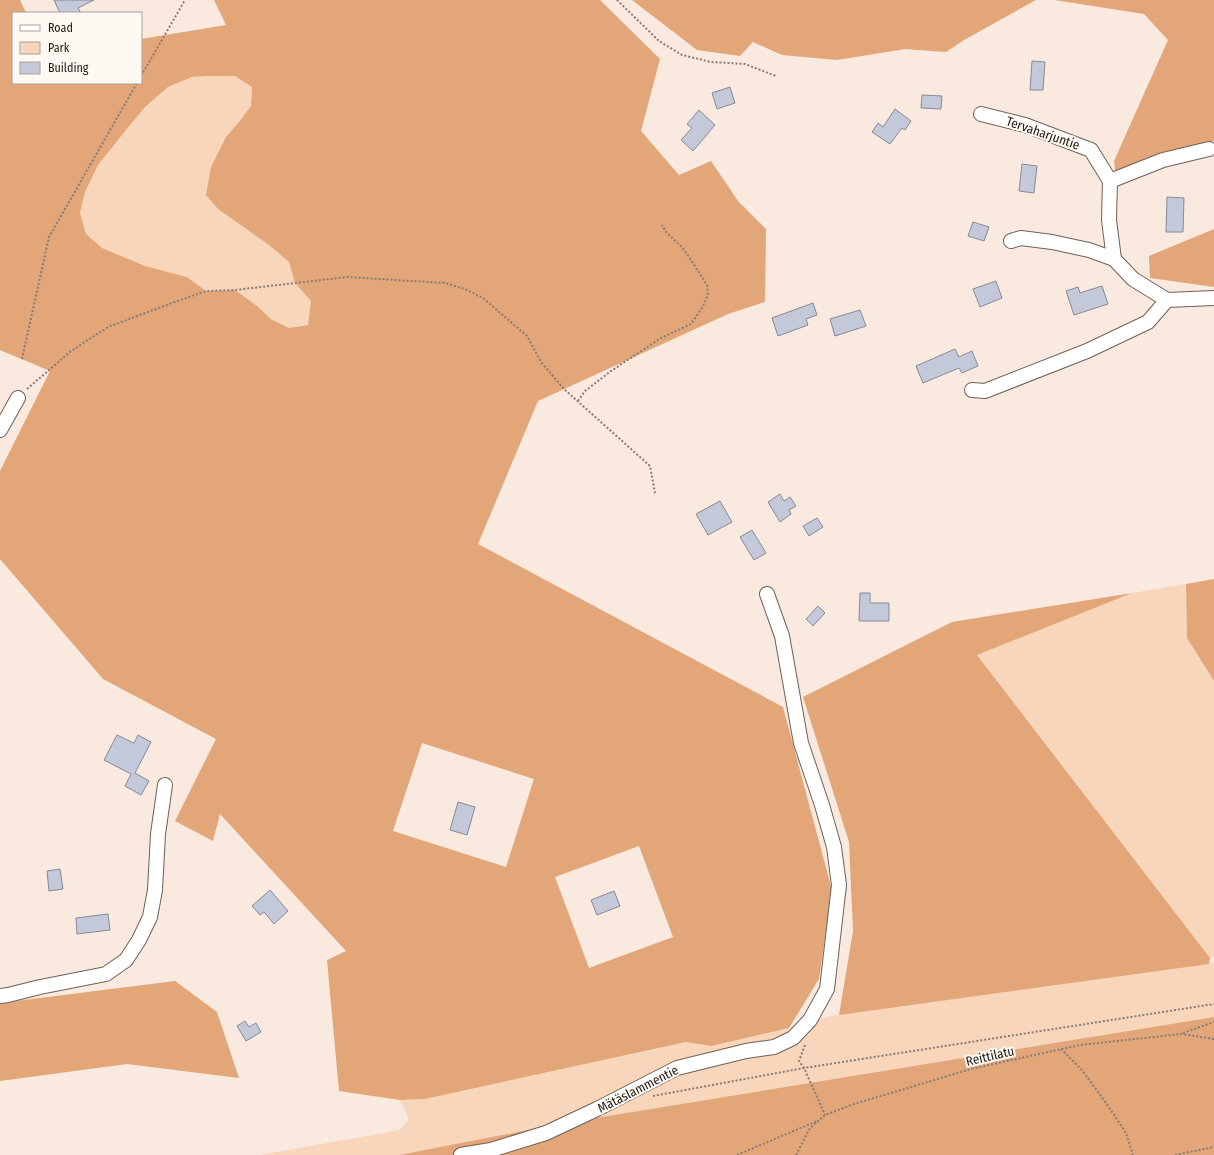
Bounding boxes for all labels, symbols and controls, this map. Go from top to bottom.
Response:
legend [12,12,142,84]
text: Road [48,21,73,35]
text: Park [48,41,70,55]
text: Building [48,61,89,75]
street label: Tervaharjuntie [1004,113,1082,153]
street label: Reittilatu [964,1043,1016,1069]
street label: Mätäslammentie [595,1062,681,1116]

